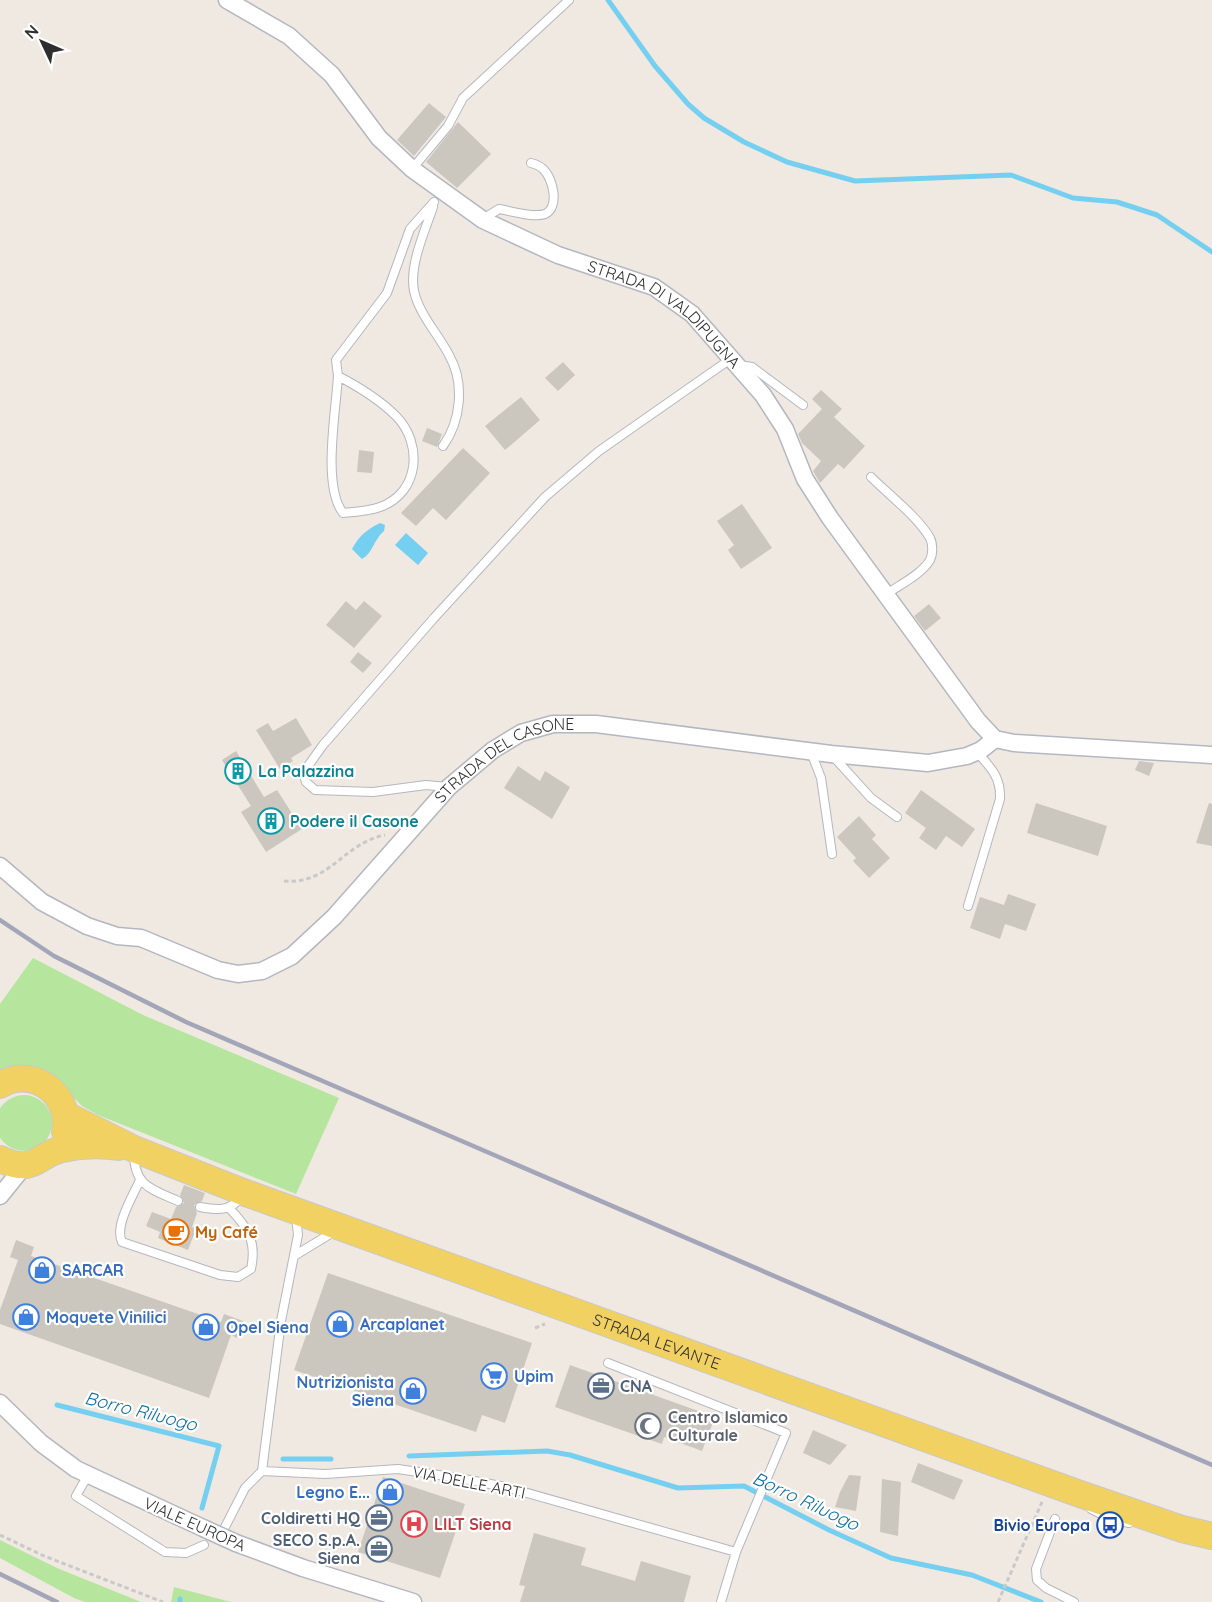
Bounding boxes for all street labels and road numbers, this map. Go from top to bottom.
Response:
street label: STRADA DI VALDIPUGNA [585,256,745,372]
street label: STRADA DEL CASONE [430,714,574,807]
street label: STRADA LEVANTE [590,1309,723,1373]
street label: VIA DELLE ARTI [411,1461,527,1503]
street label: VIALE EUROPA [141,1493,249,1555]

